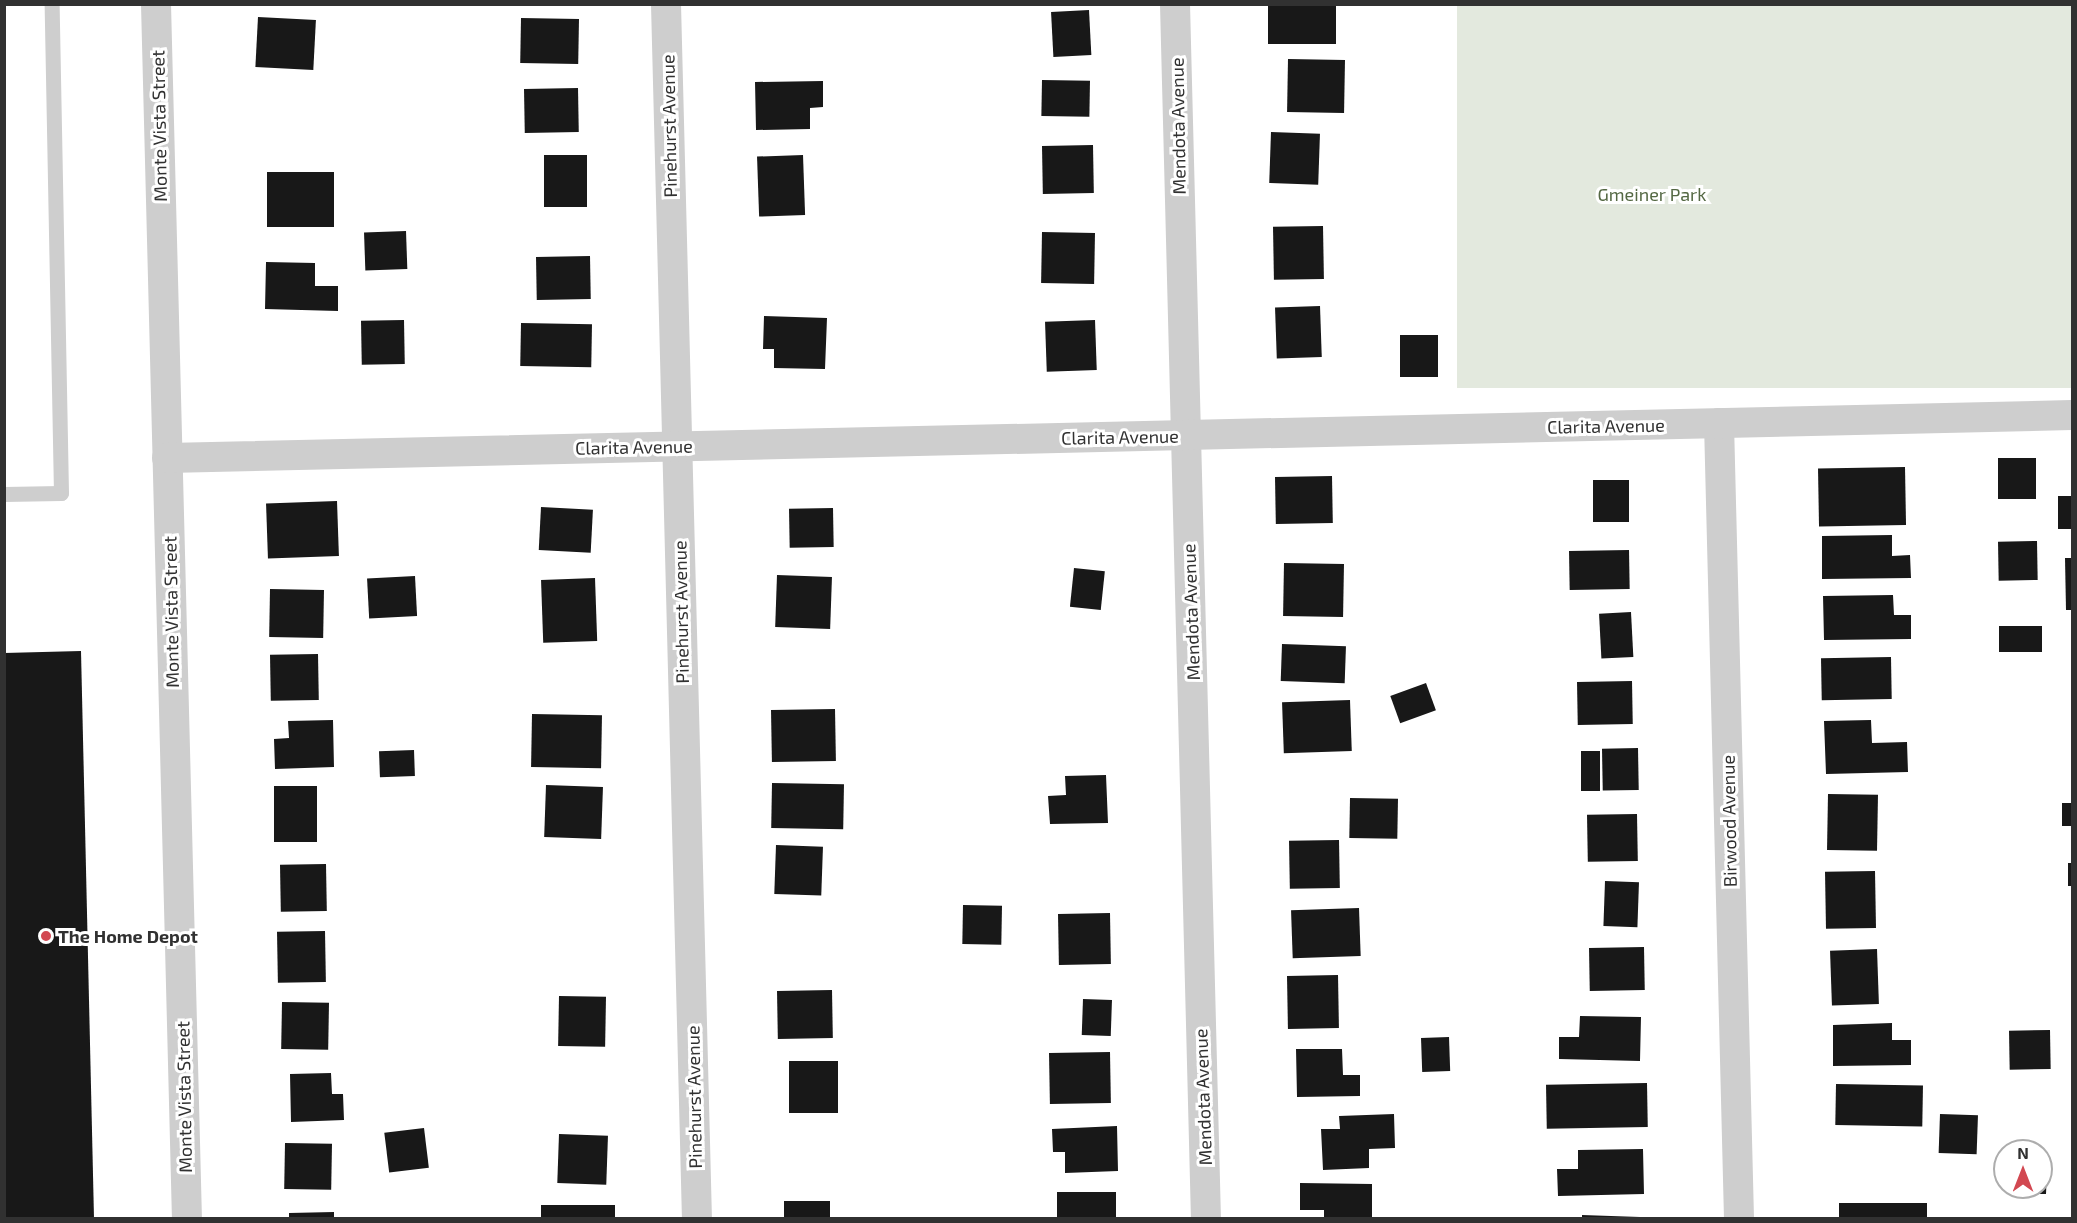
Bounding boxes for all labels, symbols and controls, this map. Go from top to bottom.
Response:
street label: Monte Vista Street [147,50,171,202]
street label: Pinehurst Avenue [657,54,681,198]
street label: Mendota Avenue [1166,57,1190,195]
park label: Gmeiner Park [1597,183,1707,205]
street label: Clarita Avenue [1547,414,1665,438]
street label: Clarita Avenue [1061,425,1179,449]
street label: Clarita Avenue [575,435,693,459]
street label: Monte Vista Street [159,536,183,688]
street label: Pinehurst Avenue [669,540,693,684]
street label: Mendota Avenue [1178,543,1204,681]
street label: Birwood Avenue [1717,754,1741,888]
place label: The Home Depot [58,925,198,947]
marker: The Home Depot [39,929,53,943]
street label: Monte Vista Street [172,1021,196,1173]
street label: Pinehurst Avenue [682,1025,706,1169]
street label: Mendota Avenue [1190,1028,1216,1166]
north arrow [1993,1139,2053,1199]
text: N [2017,1143,2029,1162]

